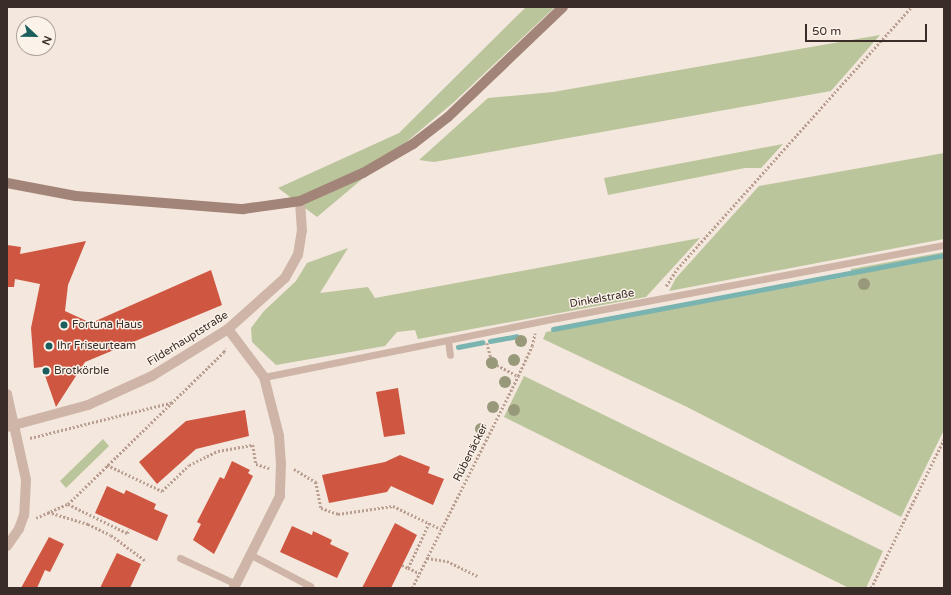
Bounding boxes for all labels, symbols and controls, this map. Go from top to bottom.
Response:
north arrow [16,16,56,56]
scale bar [807,16,929,42]
text: 50 m [812,24,841,38]
text: N [39,34,54,47]
street label: Dinkelstraße [569,287,635,311]
street label: Filderhauptstraße [145,309,231,369]
place label: Fortuna Haus [72,318,142,332]
marker: Fortuna Haus [59,320,69,330]
place label: Ihr Friseurteam [57,339,136,353]
marker: Ihr Friseurteam [44,341,54,351]
place label: Brotkörble [54,364,109,378]
marker: Brotkörble [41,366,51,376]
street label: Rübenäcker [451,422,491,484]

